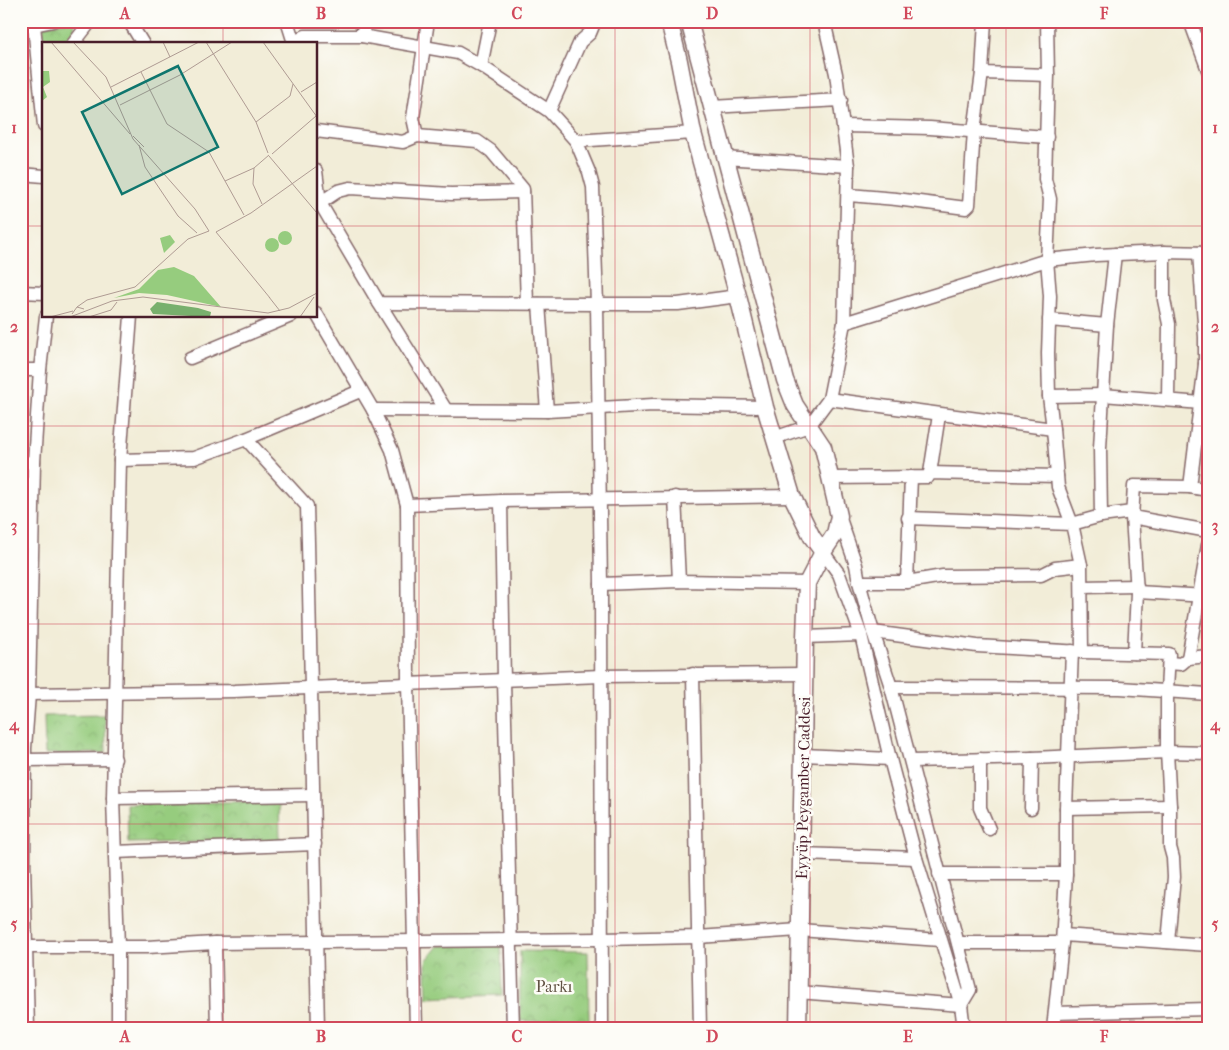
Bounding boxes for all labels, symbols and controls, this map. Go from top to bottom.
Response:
text: A [119,4,131,23]
text: B [316,4,326,23]
text: C [512,4,523,23]
text: D [706,4,718,23]
text: E [903,4,913,23]
text: F [1099,4,1109,23]
inset map [42,42,318,318]
text: 1 [11,118,17,137]
text: 1 [1212,118,1218,137]
text: 2 [10,317,18,336]
text: 2 [1211,317,1219,336]
text: 3 [11,516,17,536]
text: 3 [1212,516,1218,536]
street label: Eyyüp Peygamber Caddesi [792,696,814,880]
text: 4 [8,715,20,735]
text: 4 [1209,715,1221,735]
text: 5 [11,914,18,933]
text: 5 [1212,914,1219,933]
park label: Parkı [536,977,573,996]
text: A [119,1027,131,1046]
text: B [316,1027,326,1046]
text: C [512,1027,523,1046]
text: D [706,1027,718,1046]
text: E [903,1027,913,1046]
text: F [1099,1027,1109,1046]

